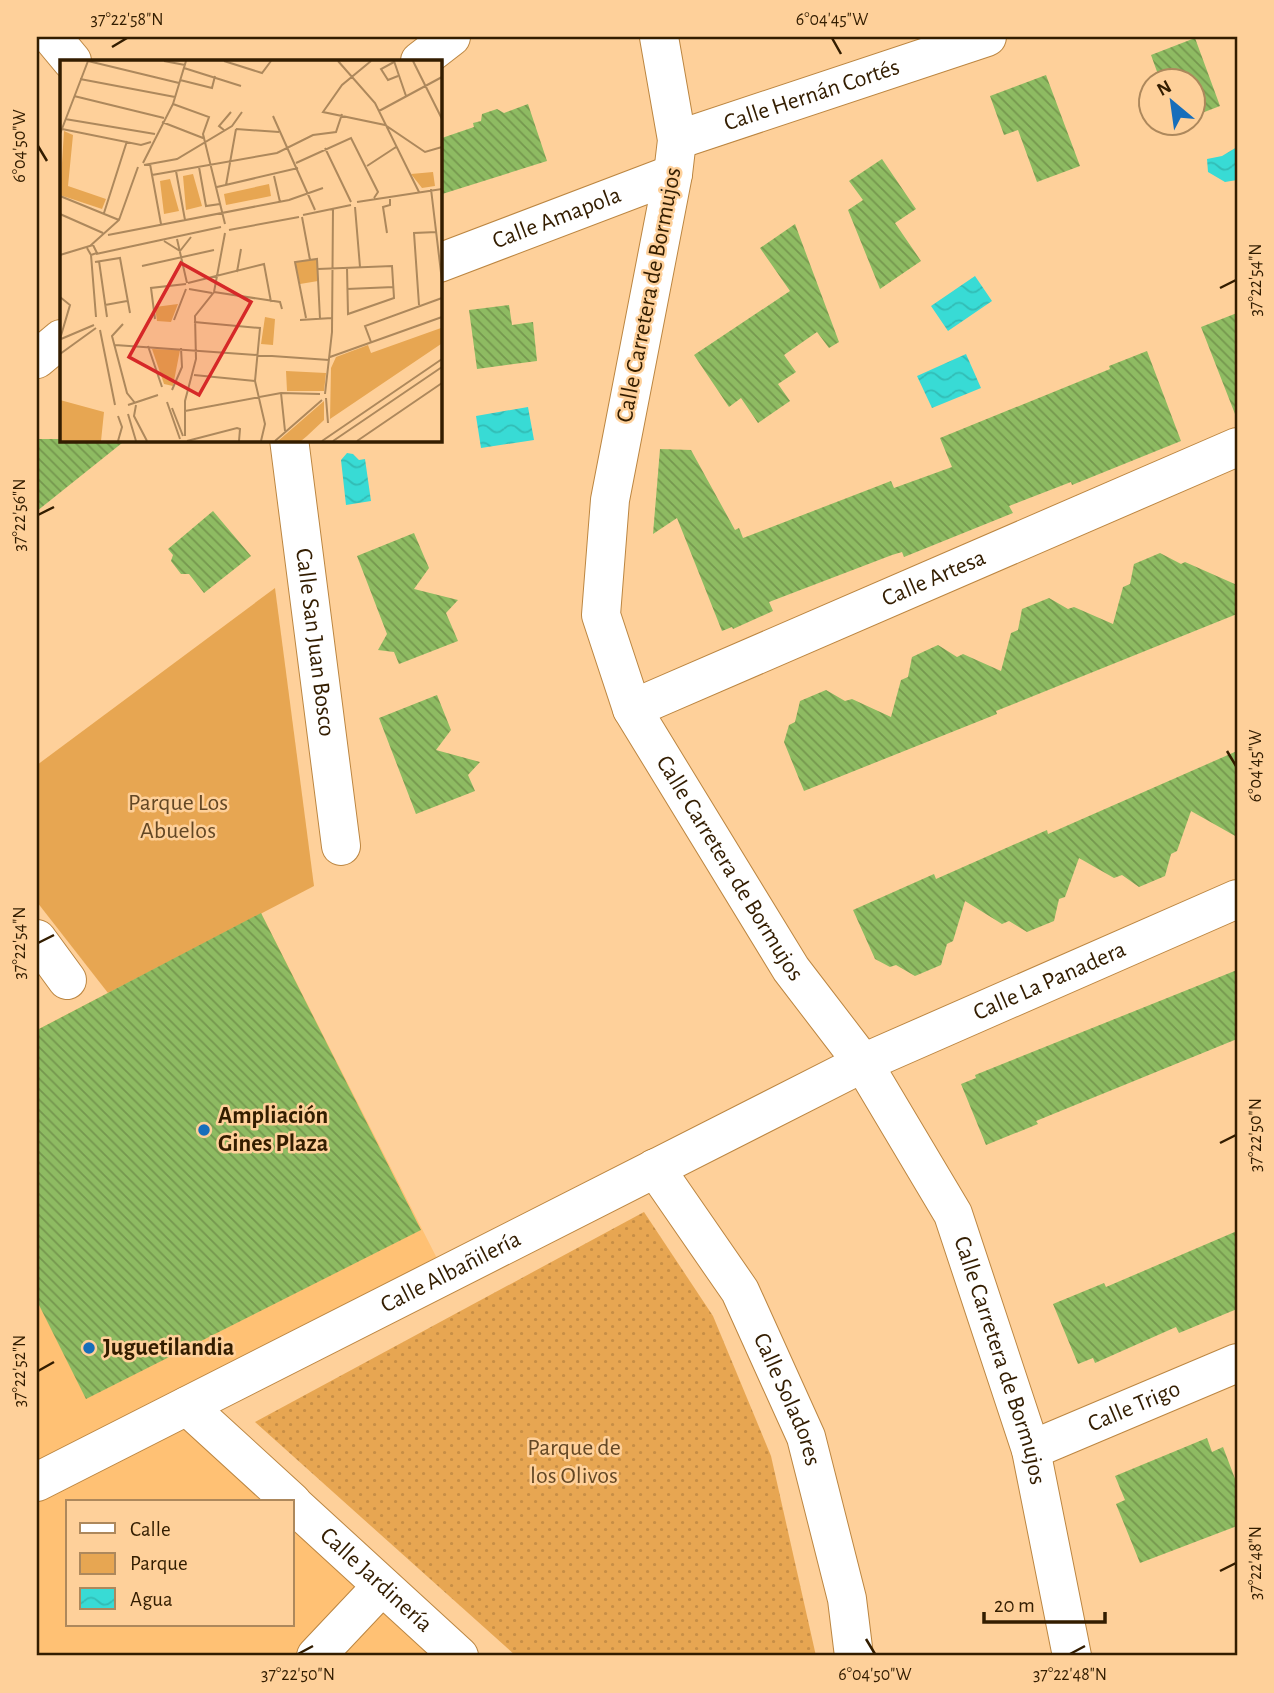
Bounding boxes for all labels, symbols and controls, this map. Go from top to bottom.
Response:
text: 37°22'58"N [91,11,163,29]
text: 6°04'45"W [796,11,868,29]
street label: Calle Hernán Cortés [721,55,903,136]
inset map [60,60,441,441]
north arrow [1138,66,1208,136]
text: N [1154,77,1175,100]
text: 6°04'50"W [11,109,29,183]
street label: Calle Carretera de Bormujos [612,166,686,424]
street label: Calle Amapola [489,183,624,254]
text: 37°22'54"N [1247,243,1265,317]
text: 37°22'56"N [11,479,29,551]
street label: Calle Artesa [879,545,989,611]
street label: Calle San Juan Bosco [291,547,339,738]
text: 6°04'45"W [1247,730,1265,802]
street label: Calle Carretera de Bormujos [652,751,808,986]
park label: Parque Los Abuelos [128,791,228,843]
text: 37°22'54"N [11,906,29,980]
street label: Calle La Panadera [970,937,1130,1025]
text: 37°22'50"N [1247,1098,1265,1172]
place label: Ampliación Gines Plaza [218,1104,328,1156]
marker: Ampliación Gines Plaza [196,1122,212,1138]
street label: Calle Albañilería [377,1227,525,1317]
street label: Calle Carretera de Bormujos [949,1233,1050,1487]
street label: Calle Soladores [749,1329,825,1468]
text: 37°22'52"N [11,1335,29,1407]
place label: Juguetilandia [103,1336,234,1360]
marker: Juguetilandia [81,1340,97,1356]
street label: Calle Trigo [1084,1376,1184,1437]
park label: Parque de los Olivos [527,1436,621,1488]
legend [66,1500,294,1626]
text: Calle [130,1519,171,1540]
street label: Calle Jardinería [315,1523,437,1637]
text: 37°22'48"N [1247,1526,1265,1600]
text: Parque [130,1553,188,1574]
scale bar [984,1581,1104,1625]
text: Agua [130,1589,173,1610]
text: 20 m [994,1595,1035,1616]
text: 37°22'50"N [261,1666,335,1684]
text: 6°04'50"W [838,1666,912,1684]
text: 37°22'48"N [1033,1666,1107,1684]

